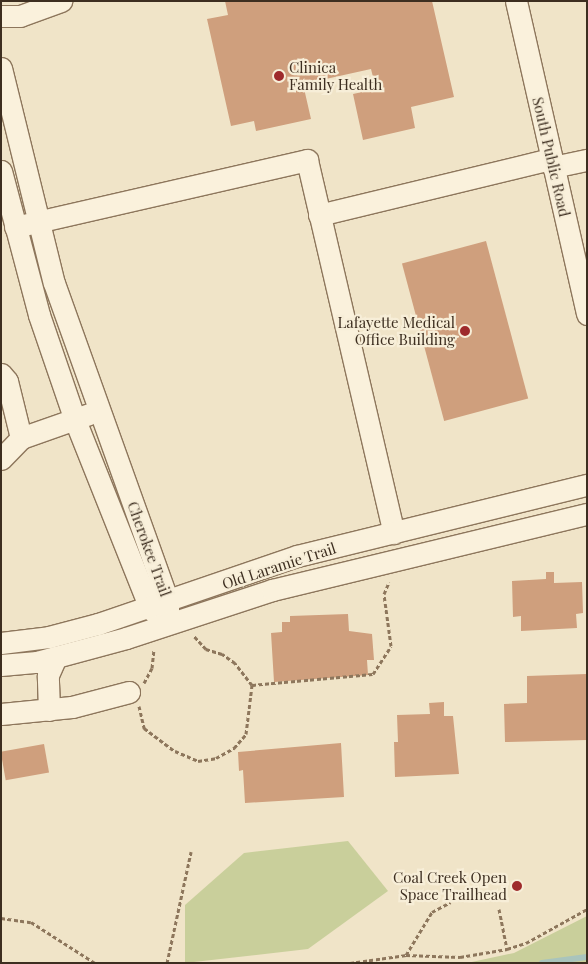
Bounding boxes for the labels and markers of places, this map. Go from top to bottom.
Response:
place label: Clinica Family Health [289,58,383,93]
marker: Clinica Family Health [273,70,285,82]
place label: Lafayette Medical Office Building [337,313,455,348]
marker: Lafayette Medical Office Building [459,325,471,337]
place label: Coal Creek Open Space Trailhead [393,868,507,903]
marker: Coal Creek Open Space Trailhead [511,880,523,892]

